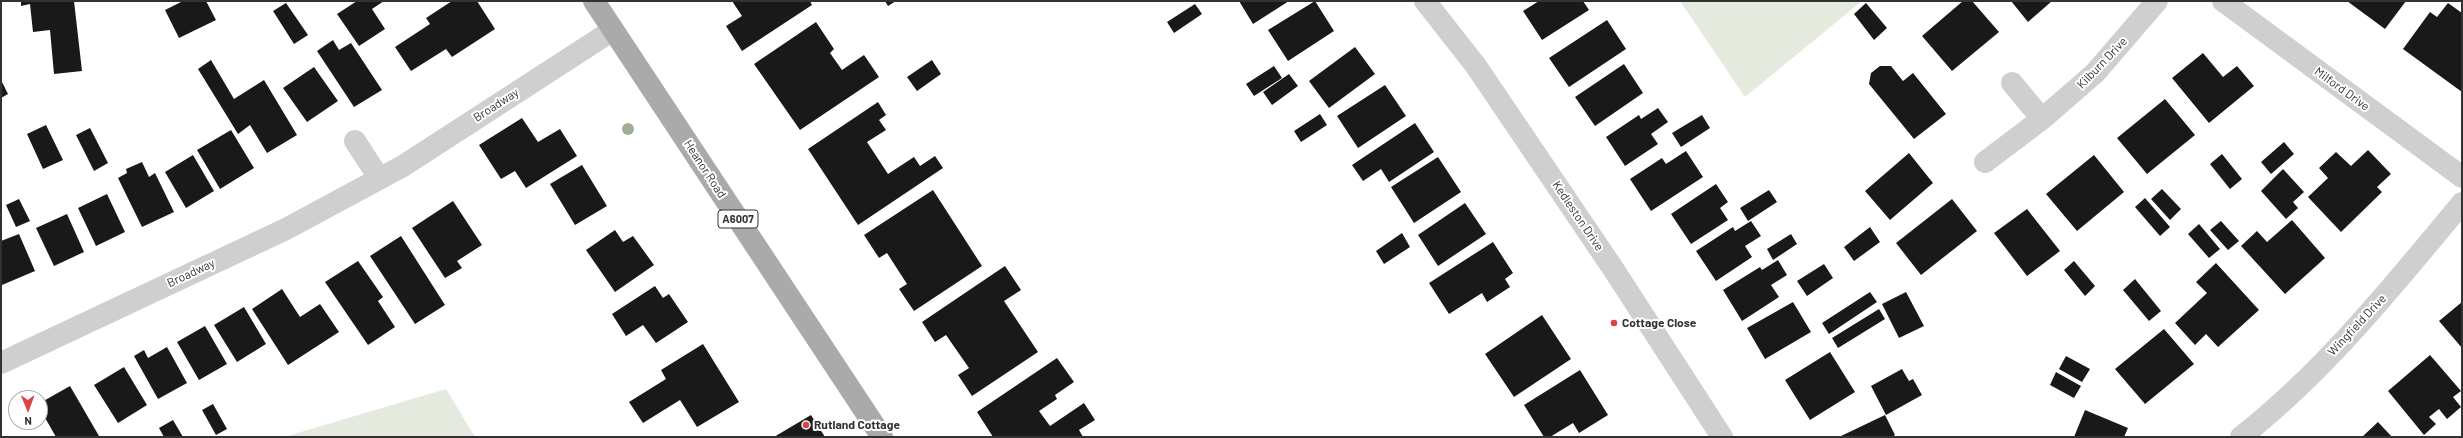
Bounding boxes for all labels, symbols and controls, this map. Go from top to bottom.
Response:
street label: Kilburn Drive [2074,34,2130,92]
street label: Milford Drive [2312,64,2372,114]
street label: Broadway [471,85,521,125]
street label: Heanor Road [681,137,729,201]
street label: Kedleston Drive [1549,178,1607,254]
road number: A6007 [718,210,758,228]
street label: Broadway [165,256,217,290]
street label: Wingfield Drive [2325,291,2389,359]
place label: Cottage Close [1622,316,1696,330]
marker: Cottage Close [1609,318,1619,328]
north arrow [8,390,48,430]
text: N [24,415,32,428]
place label: Rutland Cottage [814,418,900,432]
marker: Rutland Cottage [801,420,811,430]

